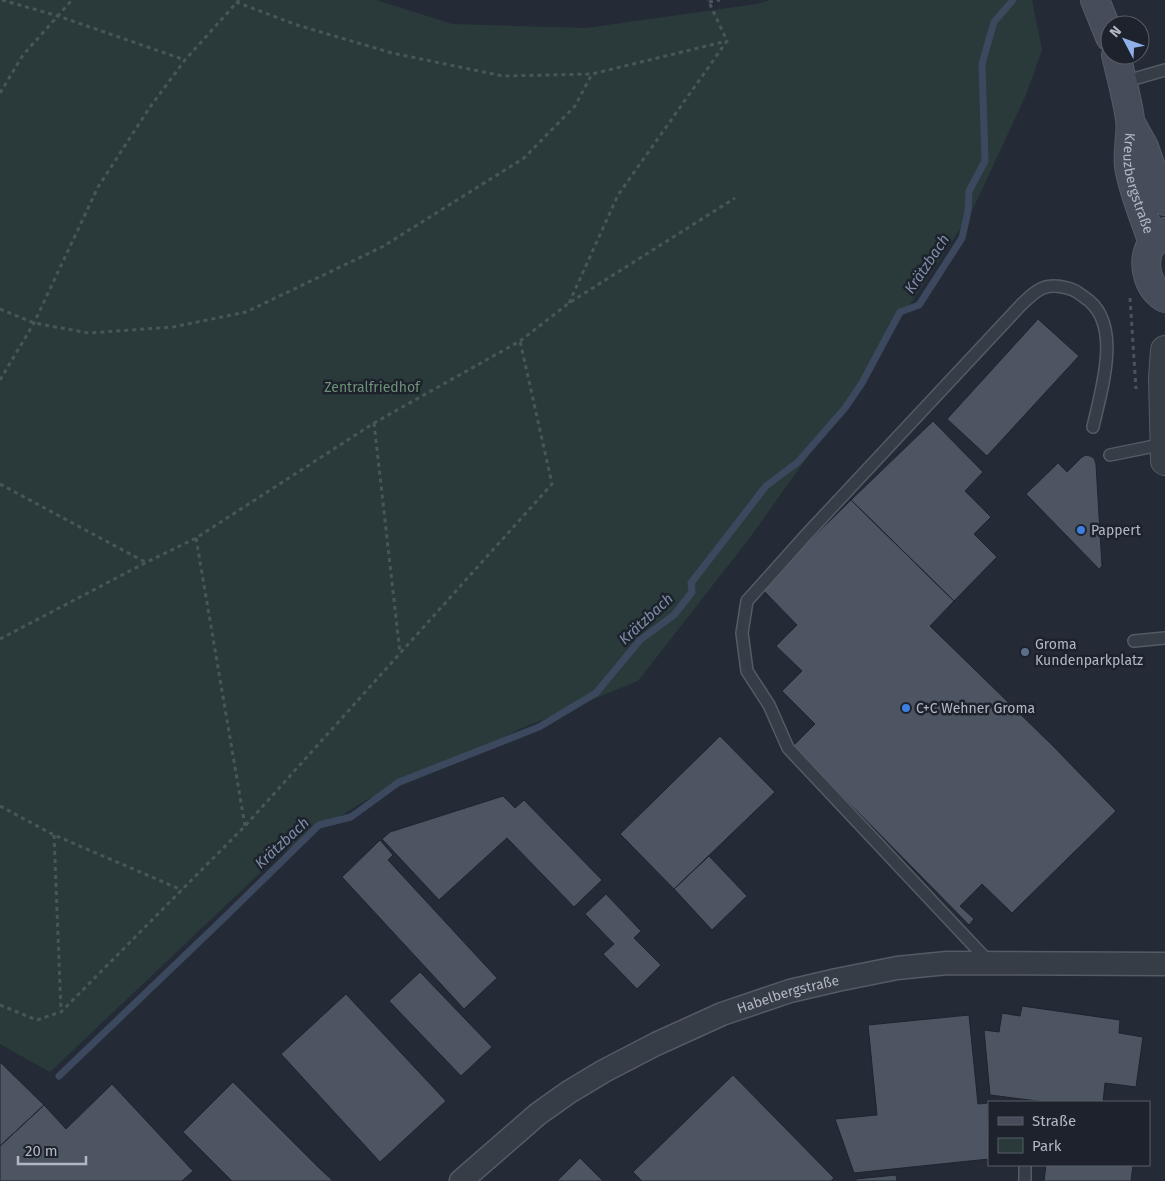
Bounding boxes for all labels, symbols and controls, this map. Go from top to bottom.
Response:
north arrow [1100,15,1150,65]
text: N [1106,23,1125,41]
street label: Kreuzbergstraße [1120,132,1157,236]
water label: Krätzbach [901,231,953,297]
park label: Zentralfriedhof [324,379,421,396]
place label: Pappert [1091,522,1142,539]
marker: Pappert [1075,524,1087,536]
water label: Krätzbach [615,589,677,649]
place label: Groma Kundenparkplatz [1035,636,1143,669]
marker: Groma Kundenparkplatz [1019,646,1031,658]
place label: C+C Wehner Groma [916,700,1035,717]
marker: C+C Wehner Groma [900,702,912,714]
water label: Krätzbach [251,813,313,873]
street label: Habelbergstraße [735,972,841,1017]
legend [988,1101,1150,1166]
text: Straße [1032,1112,1076,1130]
scale bar [18,1134,85,1166]
text: Park [1032,1137,1062,1155]
text: 20 m [25,1142,58,1160]

